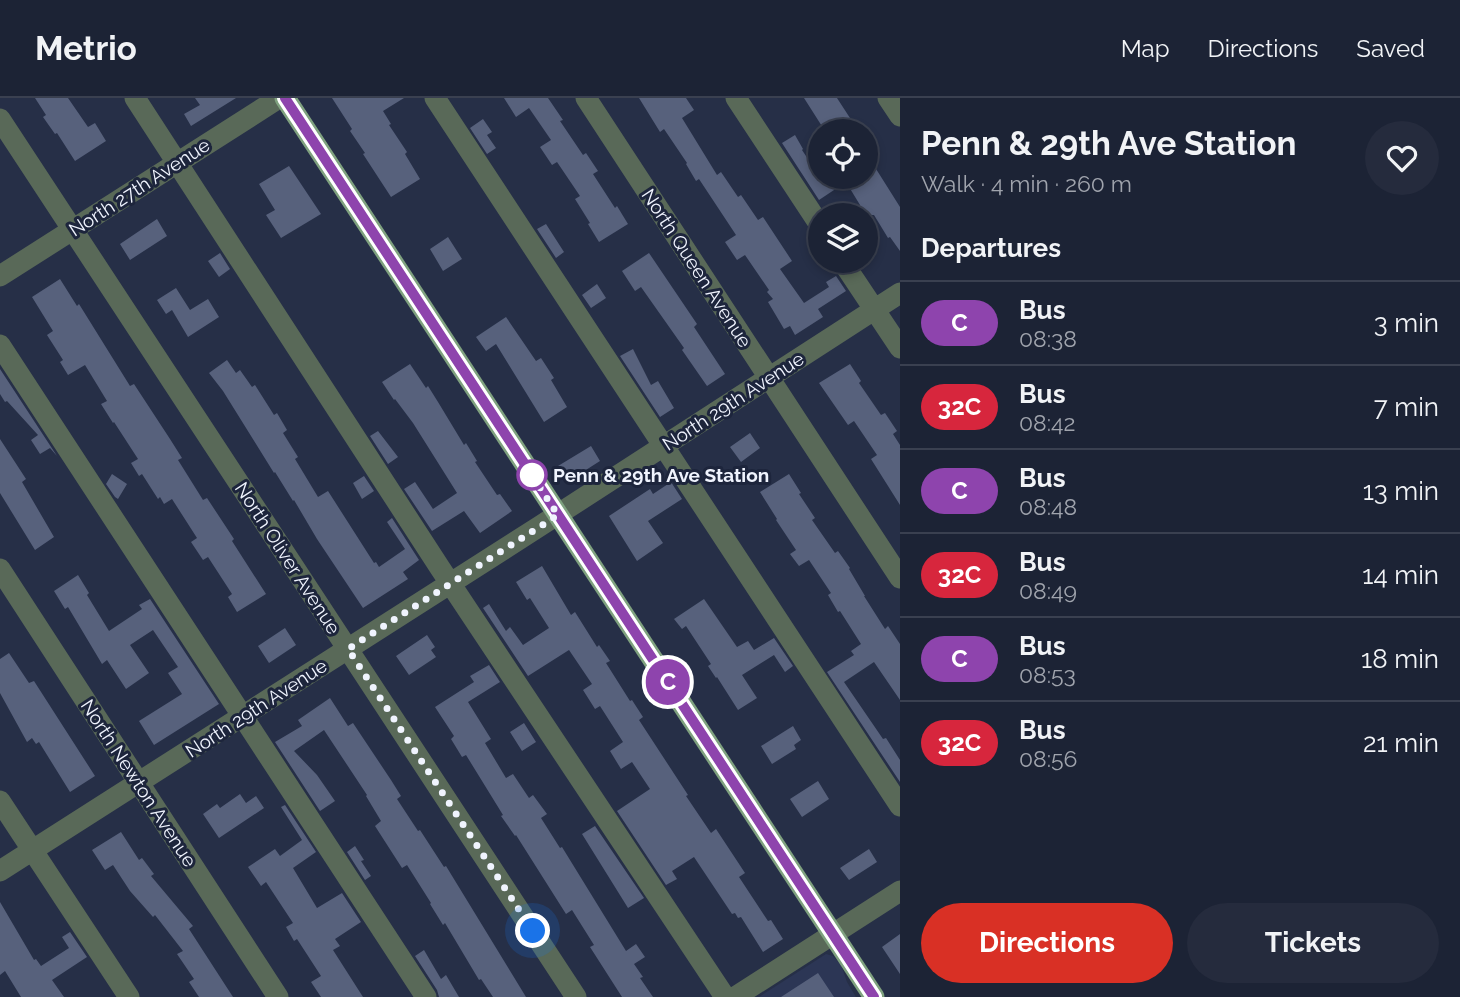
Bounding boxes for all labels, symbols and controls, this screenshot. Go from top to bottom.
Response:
text: Metrio [35,29,137,68]
text: Map [1121,34,1170,63]
text: Directions [1208,34,1318,63]
text: Saved [1356,34,1425,63]
map controls [808,119,878,273]
button: locate [808,119,878,189]
button: heart [1365,121,1439,195]
text: Penn & 29th Ave Station [921,124,1296,163]
street label: North 27th Avenue [65,133,213,241]
text: Walk · 4 min · 260 m [921,170,1132,197]
street label: North Queen Avenue [638,185,756,351]
button: layers [808,203,878,273]
text: Departures [921,233,1061,263]
text: Bus [1019,295,1066,325]
text: C [951,308,968,337]
text: 3 min [1374,308,1439,338]
text: 08:38 [1019,325,1077,352]
street label: North 29th Avenue [658,347,808,455]
text: Bus [1019,379,1066,409]
text: 32C [938,392,981,421]
text: 7 min [1374,392,1439,422]
text: 08:42 [1019,409,1076,436]
marker: Penn & 29th Ave Station [517,460,547,490]
text: Bus [1019,463,1066,493]
place label: Penn & 29th Ave Station [553,464,769,486]
text: C [951,476,968,505]
text: 13 min [1363,476,1439,506]
street label: North Oliver Avenue [231,478,345,638]
text: 08:48 [1019,493,1077,520]
text: Bus [1019,547,1066,577]
text: 32C [938,560,981,589]
text: 14 min [1362,560,1439,590]
text: 08:49 [1019,577,1077,604]
text: Bus [1019,631,1066,661]
text: C [951,644,968,673]
text: 18 min [1361,644,1439,674]
street label: North 29th Avenue [181,654,331,762]
line badge: C [645,659,691,705]
text: 08:53 [1019,661,1076,688]
text: C [660,667,676,696]
street label: North Newton Avenue [77,695,201,871]
text: Bus [1019,715,1066,745]
text: 32C [938,728,981,757]
text: 21 min [1363,728,1439,758]
text: 08:56 [1019,745,1077,772]
button: Directions [921,903,1173,983]
button: Tickets [1187,903,1439,983]
your location [515,913,550,948]

